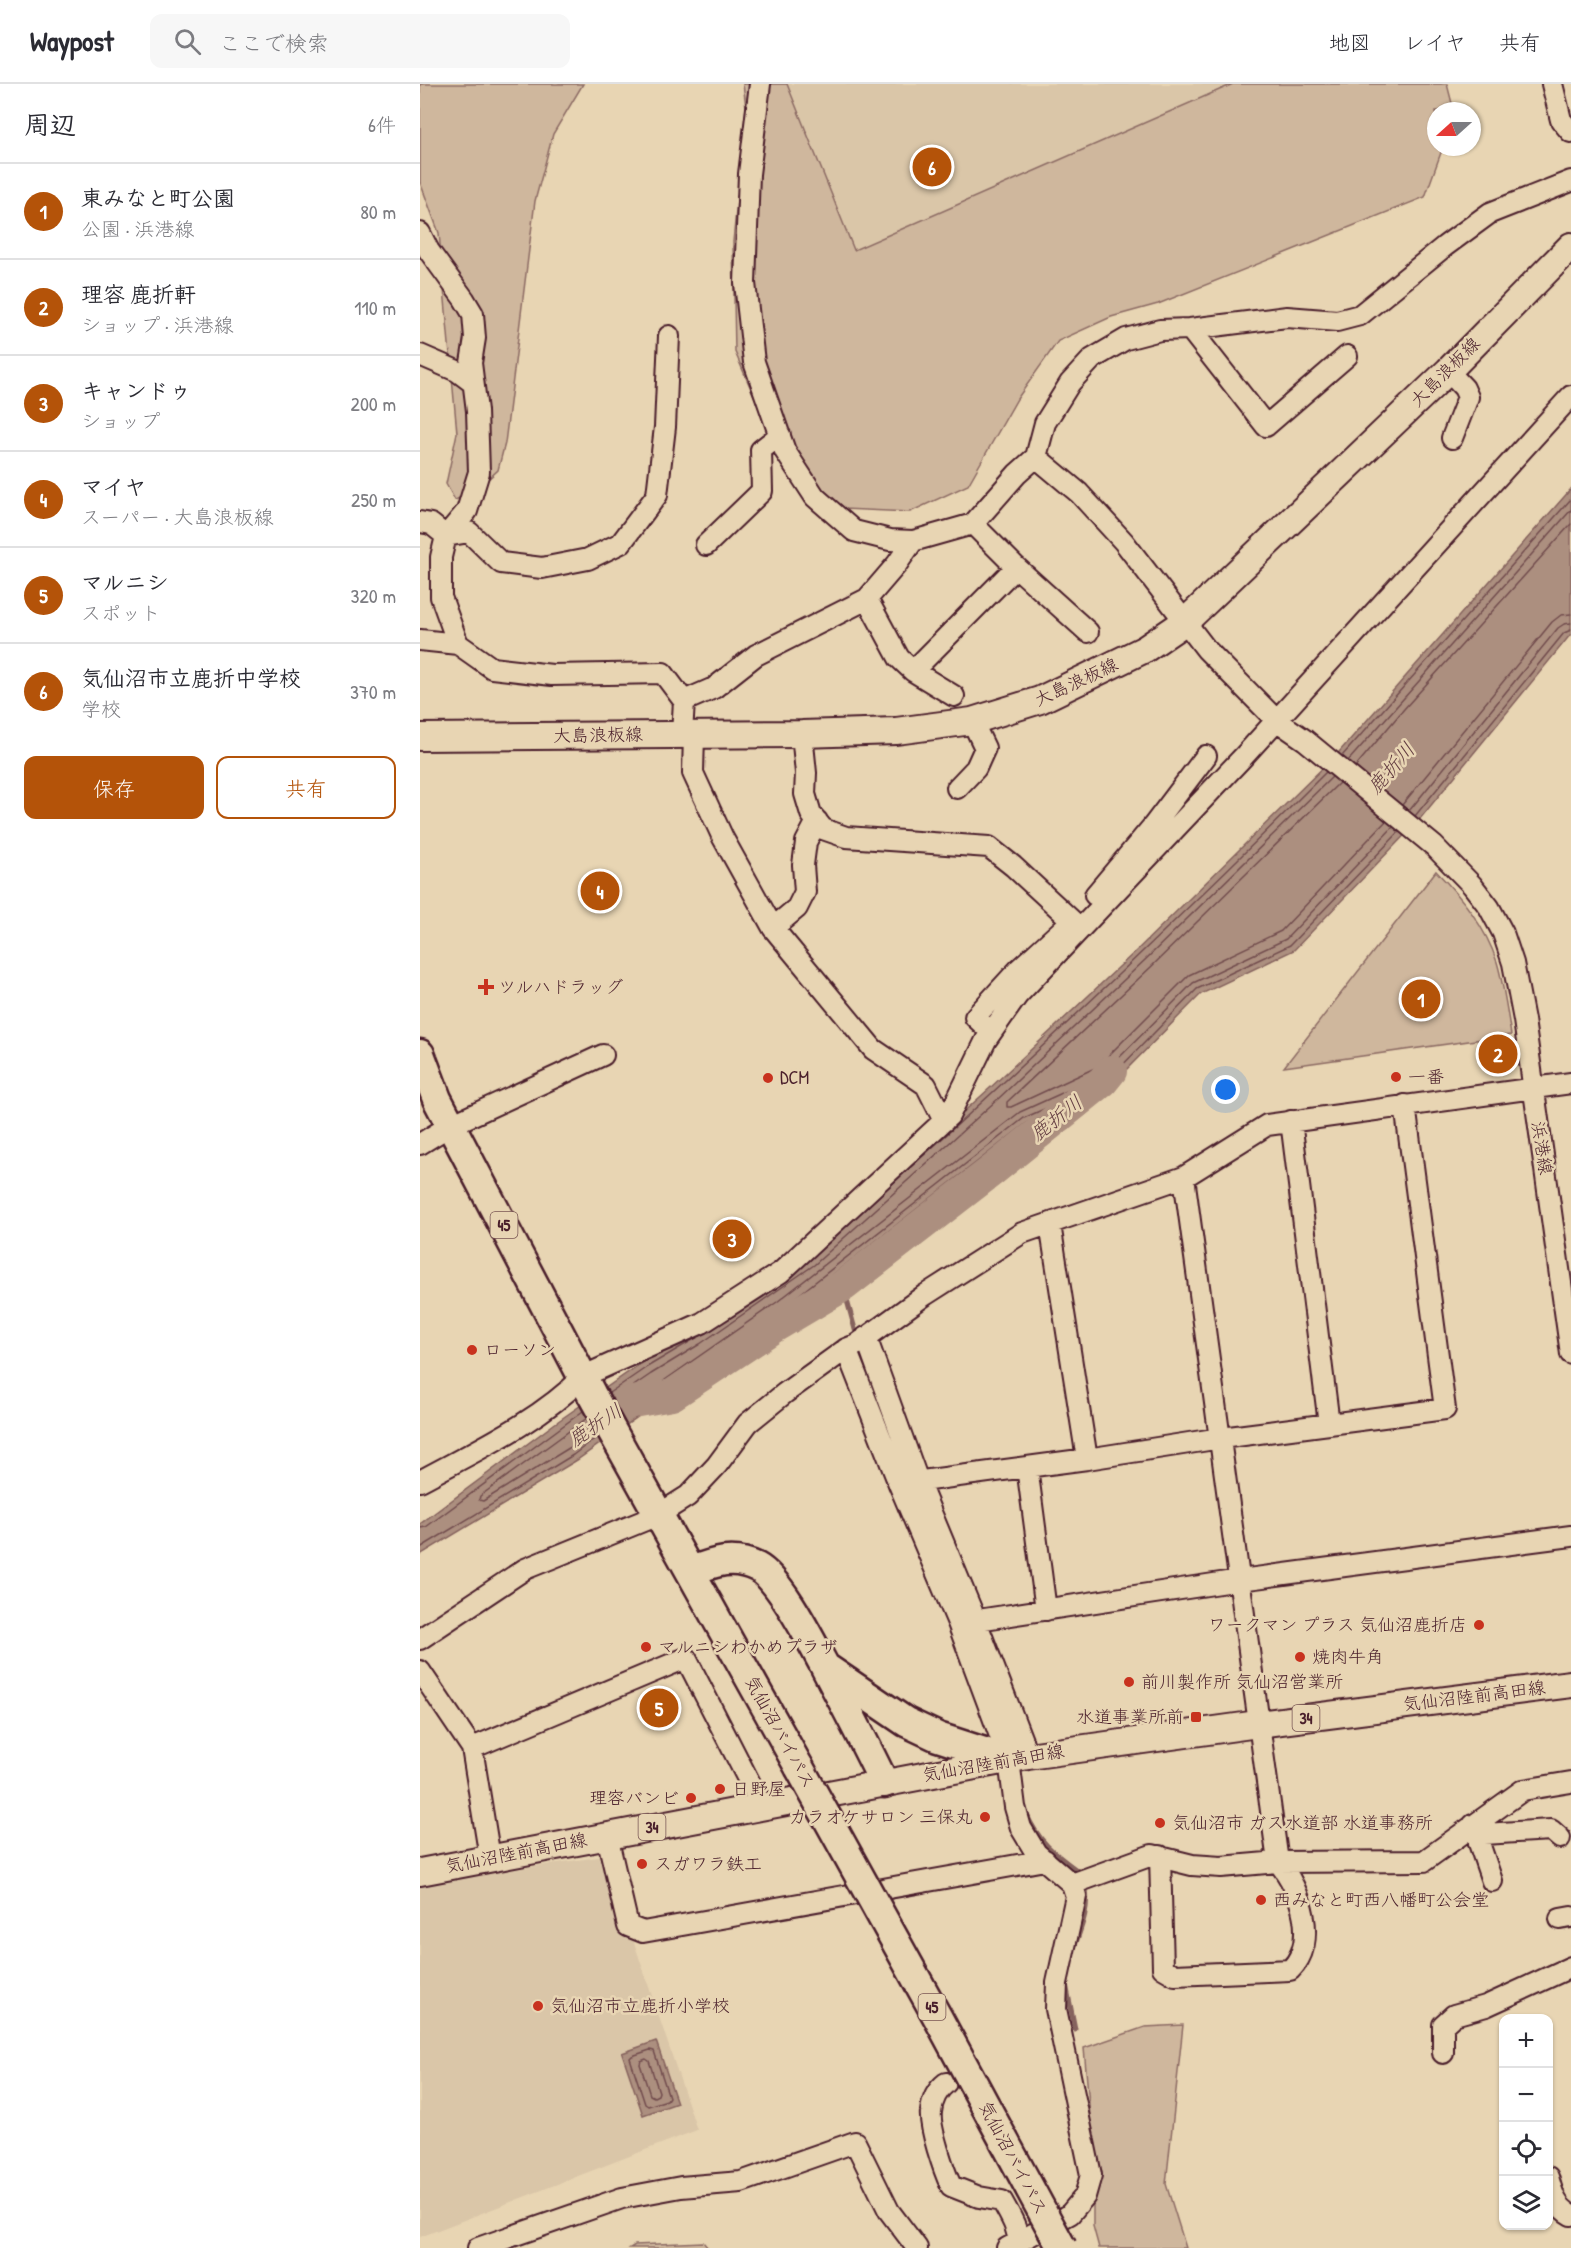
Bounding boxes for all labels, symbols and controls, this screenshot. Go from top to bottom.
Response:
search box [150,14,570,68]
text: Waypost [30,22,114,60]
icon: search [171,25,204,58]
text: ここで検索 [219,28,329,58]
text: 地図 [1329,28,1371,57]
text: レイヤ [1404,28,1466,57]
text: 共有 [1499,28,1541,57]
north arrow [1427,102,1481,156]
text: 周辺 [24,107,76,142]
text: 6件 [368,111,396,138]
pin: 6 [912,144,952,190]
text: 東みなと町公園 [81,183,235,213]
text: 1 [40,198,47,225]
text: 80 m [360,198,396,225]
text: 公園 · 浜港線 [81,215,194,242]
text: 理容 鹿折軒 [81,279,196,309]
text: 2 [39,294,48,321]
text: 110 m [354,294,396,321]
text: ショップ · 浜港線 [81,311,233,338]
street label: 大島浪板線 [1404,331,1485,412]
text: キャンドゥ [81,375,191,405]
text: 3 [39,390,48,417]
text: 200 m [351,390,396,417]
text: ショップ [81,407,160,434]
text: マイヤ [81,471,147,501]
text: 4 [40,486,47,513]
text: 250 m [351,486,396,513]
text: スーパー · 大島浪板線 [81,503,273,530]
text: マルニシ [81,567,169,597]
text: 5 [39,582,48,609]
text: 320 m [351,582,396,609]
text: スポット [81,599,161,626]
street label: 大島浪板線 [1030,651,1122,712]
text: 気仙沼市立鹿折中学校 [81,663,301,693]
text: 6 [40,678,47,705]
text: 370 m [350,678,396,705]
text: 学校 [81,695,121,722]
street label: 大島浪板線 [553,721,643,748]
water label: 鹿折川 [1361,736,1420,799]
button: 保存 [24,756,204,819]
button: 共有 [216,756,396,819]
pin: 4 [580,868,620,914]
place label: ツルハドラッグ [498,974,623,999]
pin: 1 [1402,976,1440,1022]
marker: ツルハドラッグ [479,980,493,994]
pin: 2 [1478,1032,1518,1076]
place label: 一番 [1408,1064,1444,1089]
place label: DCM [780,1065,809,1090]
marker: 一番 [1389,1070,1403,1084]
marker: DCM [761,1071,775,1085]
your location [1211,1075,1240,1104]
water label: 鹿折川 [1024,1088,1088,1147]
street label: 浜港線 [1526,1119,1559,1177]
road number: 45 [490,1212,518,1238]
pin: 3 [712,1216,752,1262]
place label: ローソン [484,1337,556,1362]
marker: ローソン [465,1343,479,1357]
water label: 鹿折川 [562,1397,627,1453]
place label: ワークマン プラス 気仙沼鹿折店 [1207,1612,1467,1637]
marker: ワークマン プラス 気仙沼鹿折店 [1472,1618,1486,1632]
place label: マルニシわかめプラザ [658,1634,838,1659]
marker: マルニシわかめプラザ [639,1640,653,1654]
place label: 焼肉牛角 [1312,1644,1384,1669]
marker: 焼肉牛角 [1293,1650,1307,1664]
place label: 前川製作所 気仙沼営業所 [1141,1669,1343,1694]
street label: 気仙沼バイパス [739,1671,822,1793]
street label: 気仙沼陸前高田線 [1401,1674,1547,1717]
marker: 前川製作所 気仙沼営業所 [1122,1675,1136,1689]
pin: 5 [640,1686,678,1730]
place label: 水道事業所前 [1076,1704,1184,1729]
road number: 34 [1292,1705,1320,1731]
marker: 水道事業所前 [1189,1710,1203,1724]
street label: 気仙沼陸前高田線 [920,1738,1066,1787]
place label: 日野屋 [732,1776,786,1801]
marker: 日野屋 [713,1782,727,1796]
place label: 理容バンビ [589,1785,679,1810]
marker: 理容バンビ [684,1791,698,1805]
place label: カラオケサロン 三保丸 [789,1804,973,1829]
marker: カラオケサロン 三保丸 [978,1810,992,1824]
place label: 気仙沼市 ガス水道部 水道事務所 [1172,1810,1433,1835]
road number: 34 [638,1814,666,1840]
marker: 気仙沼市 ガス水道部 水道事務所 [1153,1816,1167,1830]
street label: 気仙沼陸前高田線 [443,1827,589,1879]
place label: スガワラ鉄工 [654,1851,762,1876]
marker: スガワラ鉄工 [635,1857,649,1871]
place label: 西みなと町西八幡町公会堂 [1273,1887,1489,1912]
marker: 西みなと町西八幡町公会堂 [1254,1893,1268,1907]
place label: 気仙沼市立鹿折小学校 [550,1993,730,2018]
road number: 45 [918,1994,946,2020]
marker: 気仙沼市立鹿折小学校 [531,1999,545,2013]
map controls [1499,2014,1553,2230]
button: + [1499,2014,1553,2068]
button: − [1499,2068,1553,2122]
street label: 気仙沼バイパス [973,2096,1054,2219]
button: locate [1499,2122,1553,2176]
button: layers [1499,2176,1553,2230]

